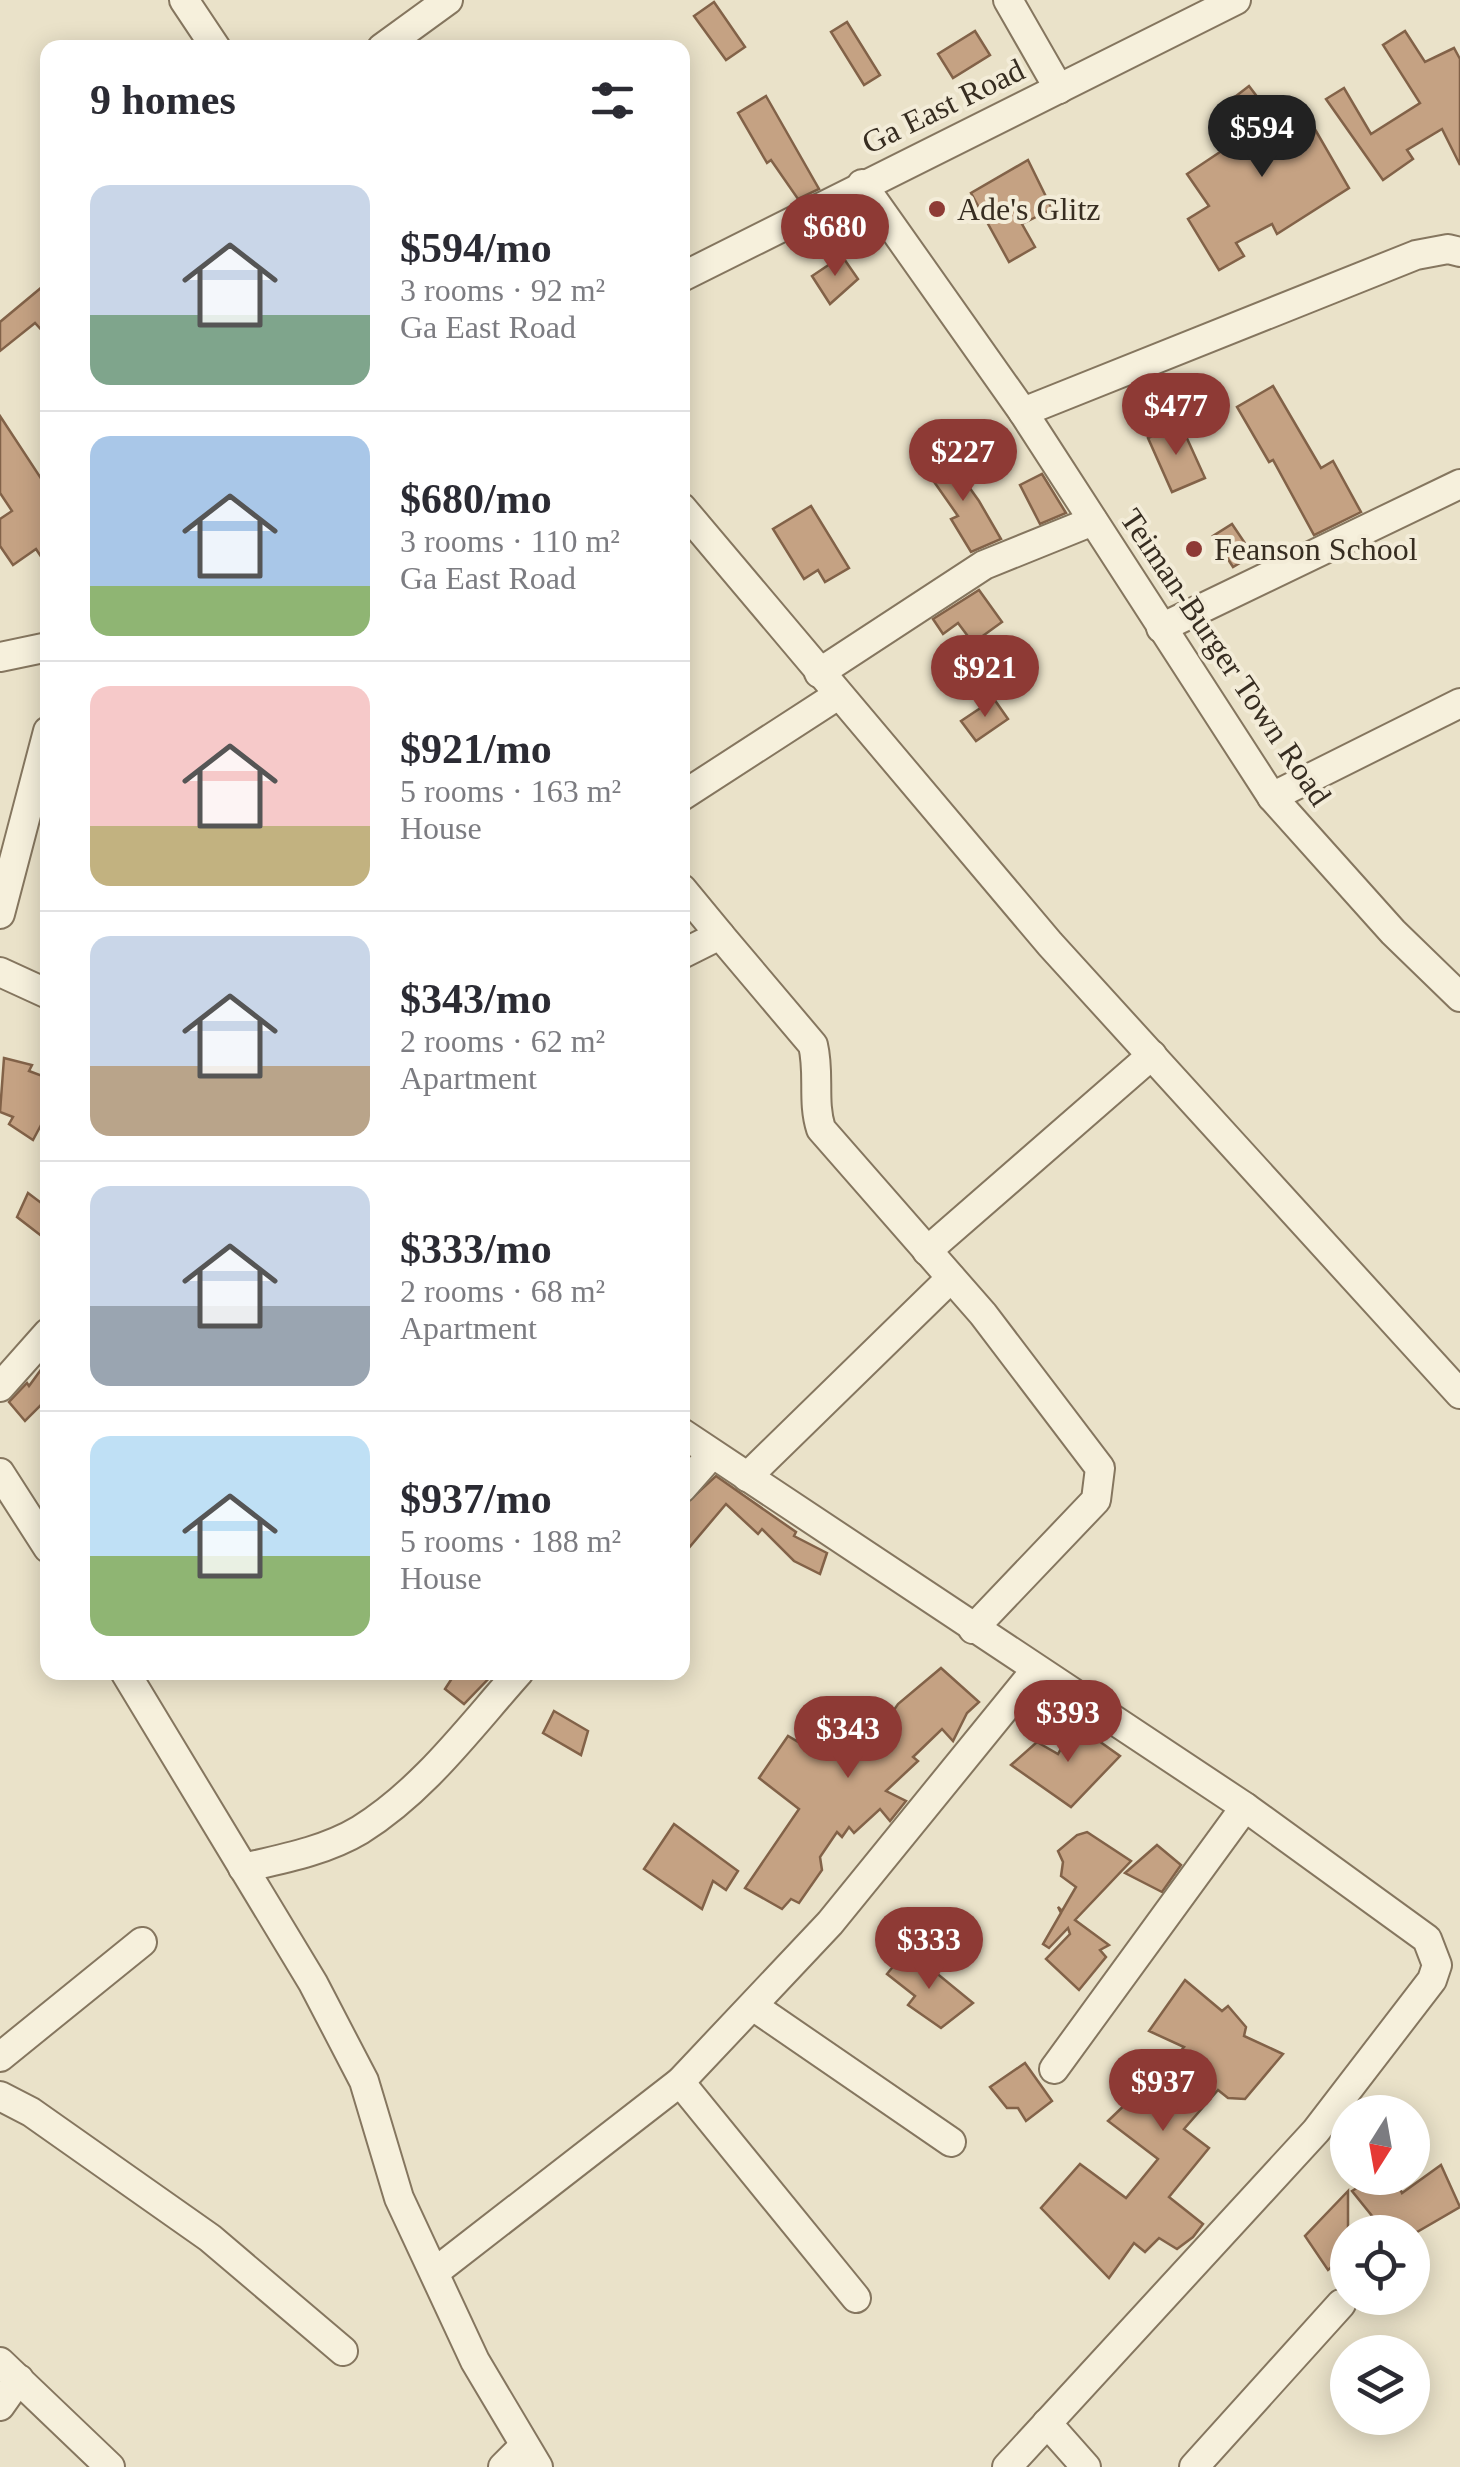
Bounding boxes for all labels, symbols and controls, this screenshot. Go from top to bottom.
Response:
street label: Ga East Road [856,51,1030,161]
icon: filters [585,73,640,128]
text: 9 homes [90,77,236,123]
pin: $594 [1203,95,1321,180]
text: $594 [1230,109,1294,145]
place label: Ade's Glitz [957,191,1101,227]
pin: $680 [776,194,894,279]
marker: Ade's Glitz [926,198,948,220]
text: $680 [803,208,867,244]
icon: home [170,225,290,345]
text: $594/mo [400,225,552,271]
text: 3 rooms · 92 m² [400,272,605,308]
text: Ga East Road [400,309,576,345]
pin: $477 [1117,373,1235,458]
text: $477 [1144,387,1208,423]
pin: $227 [904,419,1022,504]
text: $227 [931,433,995,469]
icon: home [170,476,290,596]
text: $680/mo [400,476,552,522]
street label: Teiman-Burger Town Road [1113,502,1339,812]
text: 3 rooms · 110 m² [400,523,620,559]
place label: Feanson School [1214,531,1418,567]
marker: Feanson School [1183,538,1205,560]
text: Ga East Road [400,560,576,596]
pin: $921 [926,635,1044,720]
text: $921 [953,649,1017,685]
icon: home [170,726,290,846]
text: $921/mo [400,726,552,772]
text: 5 rooms · 163 m² [400,773,621,809]
text: House [400,810,482,846]
icon: home [170,976,290,1096]
text: $343/mo [400,976,552,1022]
text: 2 rooms · 62 m² [400,1023,605,1059]
text: Apartment [400,1060,537,1096]
icon: home [170,1226,290,1346]
text: $333/mo [400,1226,552,1272]
text: 2 rooms · 68 m² [400,1273,605,1309]
text: Apartment [400,1310,537,1346]
icon: home [170,1476,290,1596]
text: $937/mo [400,1476,552,1522]
text: 5 rooms · 188 m² [400,1523,621,1559]
text: House [400,1560,482,1596]
pin: $393 [1009,1680,1127,1765]
text: $393 [1036,1694,1100,1730]
pin: $343 [789,1696,907,1781]
text: $343 [816,1710,880,1746]
pin: $333 [870,1907,988,1992]
text: $333 [897,1921,961,1957]
pin: $937 [1104,2049,1222,2134]
text: $937 [1131,2063,1195,2099]
north arrow [1330,2095,1430,2195]
map controls [1330,2095,1430,2435]
button: locate [1330,2215,1430,2315]
button: layers [1330,2335,1430,2435]

